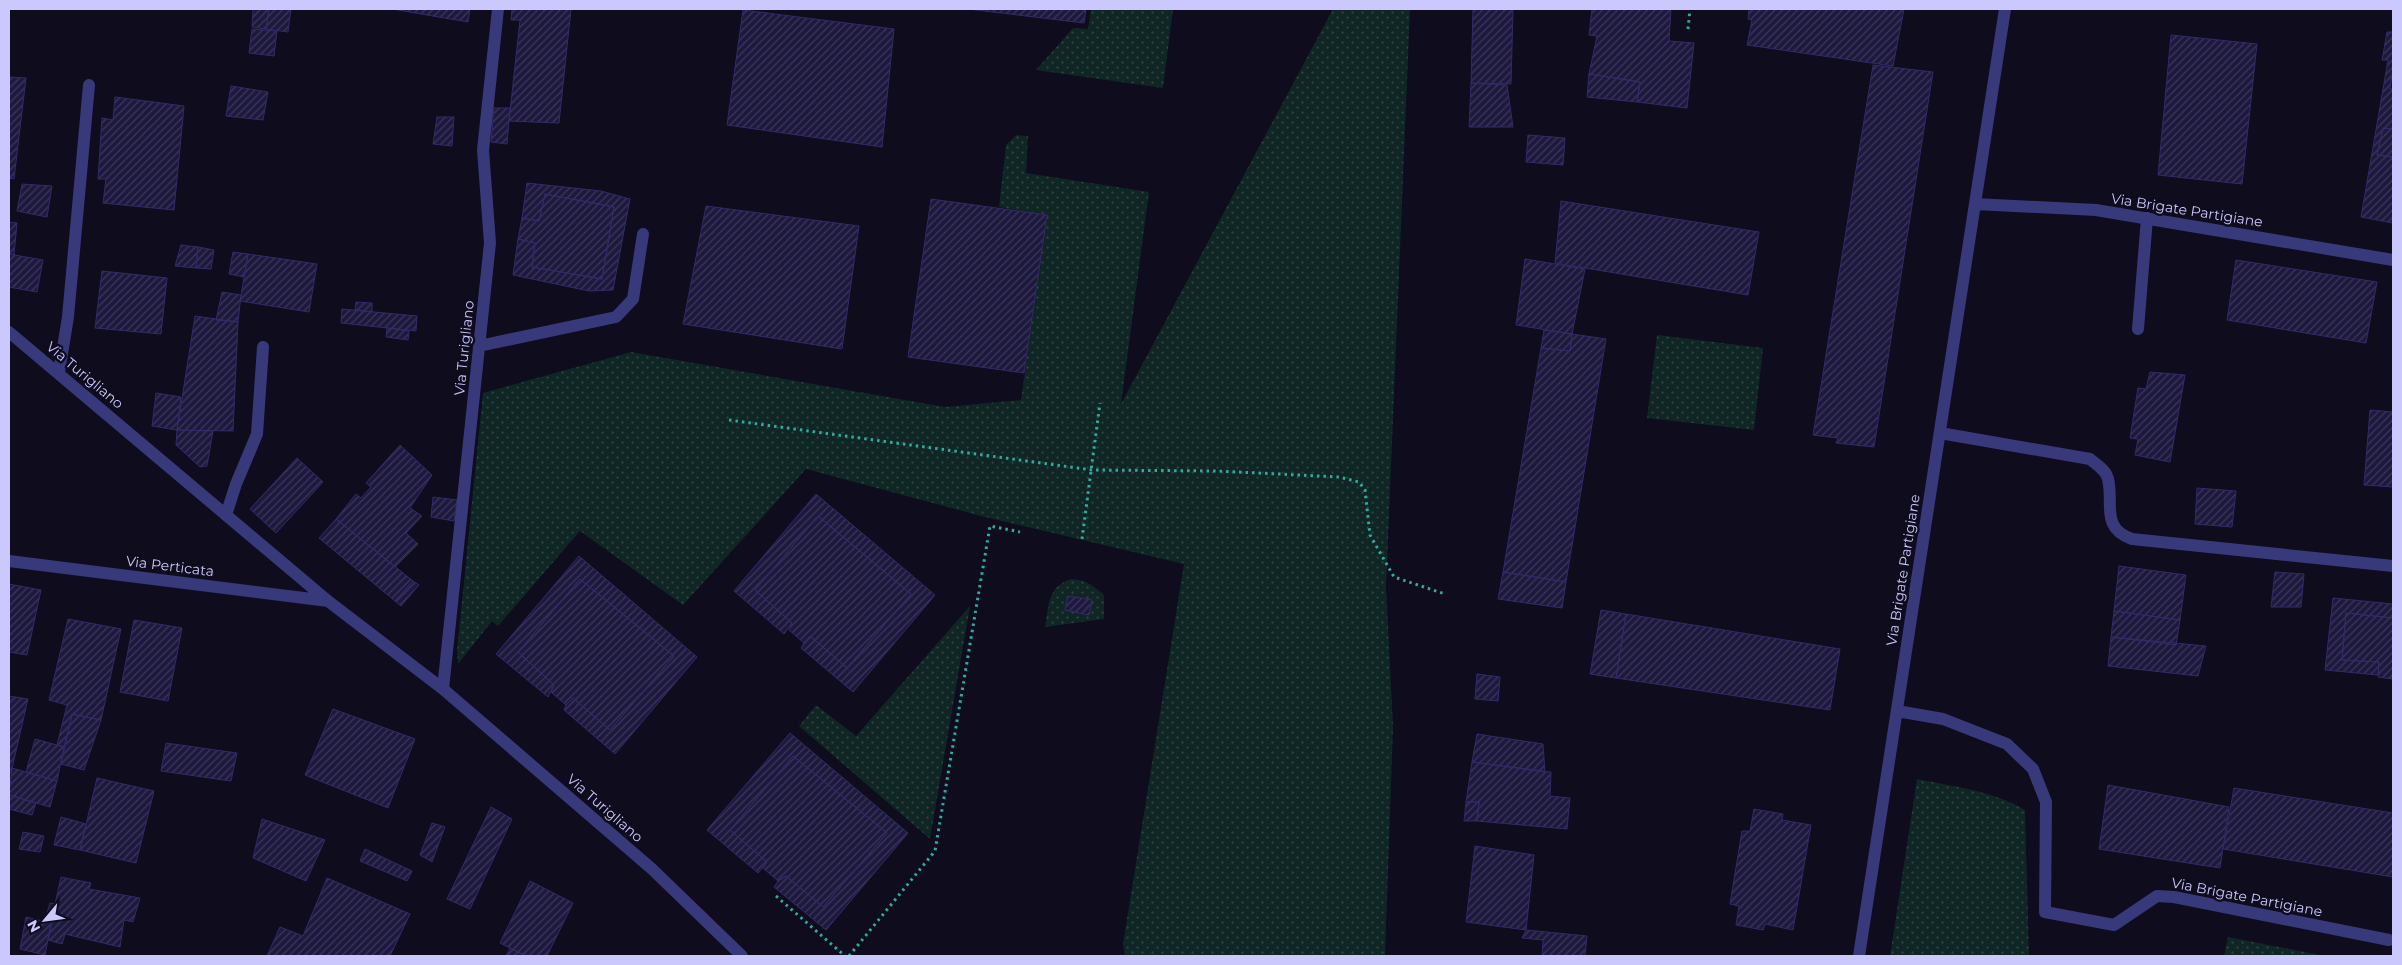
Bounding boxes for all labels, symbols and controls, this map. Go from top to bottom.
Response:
street label: Via Brigate Partigiane [2110,189,2264,231]
street label: Via Turigliano [450,299,478,396]
street label: Via Turigliano [43,337,127,413]
street label: Via Brigate Partigiane [1882,493,1924,647]
street label: Via Perticata [125,552,215,580]
street label: Via Turigliano [563,770,647,846]
street label: Via Brigate Partigiane [2170,874,2324,920]
north arrow [20,895,70,945]
text: N [23,917,44,936]

